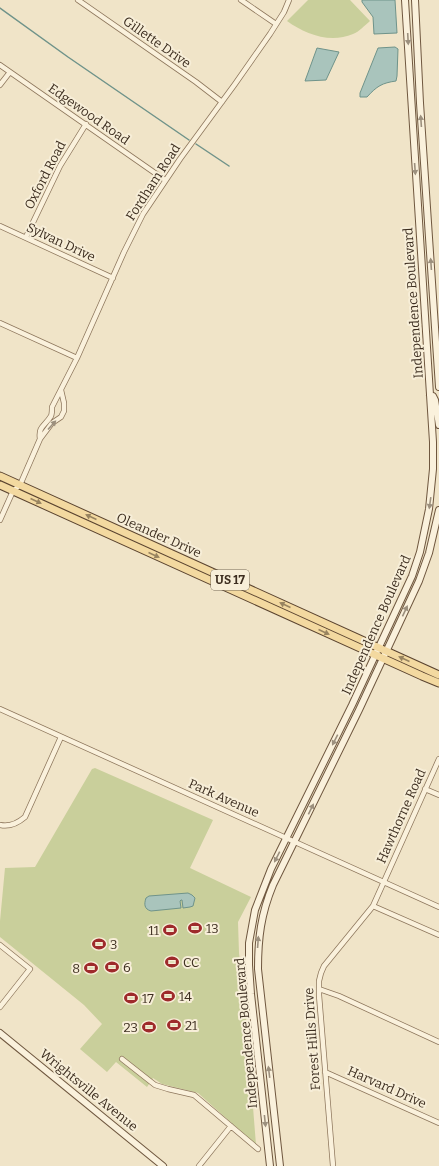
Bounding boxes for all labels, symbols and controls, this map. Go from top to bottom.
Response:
street label: Gillette Drive [120,13,194,71]
one-way arrow [404,33,411,45]
street label: Edgewood Road [46,80,133,148]
one-way arrow [418,115,425,127]
street label: Oxford Road [21,138,69,212]
street label: Fordham Road [123,141,183,223]
one-way arrow [412,163,419,175]
street label: Sylvan Drive [24,220,98,264]
street label: Independence Boulevard [400,227,426,379]
one-way arrow [427,258,434,270]
one-way arrow [47,420,56,430]
one-way arrow [427,497,433,509]
one-way arrow [30,499,42,505]
street label: Oleander Drive [114,510,204,560]
one-way arrow [85,514,96,520]
one-way arrow [148,552,160,558]
street label: Independence Boulevard [338,553,414,697]
road number: US 17 [211,570,249,590]
one-way arrow [280,602,291,608]
one-way arrow [402,605,408,617]
one-way arrow [318,629,330,635]
one-way arrow [398,656,409,662]
one-way arrow [332,734,338,746]
street label: Hawthorne Road [373,766,429,865]
street label: Park Avenue [186,776,262,820]
one-way arrow [307,804,314,815]
one-way arrow [274,851,280,862]
sports icon: 13 [187,920,203,936]
place label: 13 [206,921,219,936]
sports icon: 11 [162,922,178,938]
place label: 11 [148,923,160,938]
sports icon: 3 [91,936,107,952]
one-way arrow [255,936,262,948]
place label: 3 [110,937,117,952]
sports icon: CC [164,954,180,970]
place label: CC [183,955,199,970]
street label: Independence Boulevard [232,957,260,1109]
sports icon: 6 [104,959,120,975]
sports icon: 8 [83,960,99,976]
place label: 6 [123,960,131,975]
place label: 8 [72,961,80,976]
street label: Forest Hills Drive [301,987,323,1091]
sports icon: 14 [160,988,176,1004]
place label: 14 [179,989,192,1004]
sports icon: 17 [123,990,139,1006]
place label: 17 [142,991,154,1006]
sports icon: 21 [166,1017,182,1033]
place label: 21 [185,1018,198,1033]
sports icon: 23 [141,1019,157,1035]
place label: 23 [124,1020,138,1035]
street label: Wrightsville Avenue [37,1046,141,1134]
street label: Harvard Drive [345,1063,429,1111]
one-way arrow [266,1066,272,1078]
one-way arrow [262,1115,268,1127]

